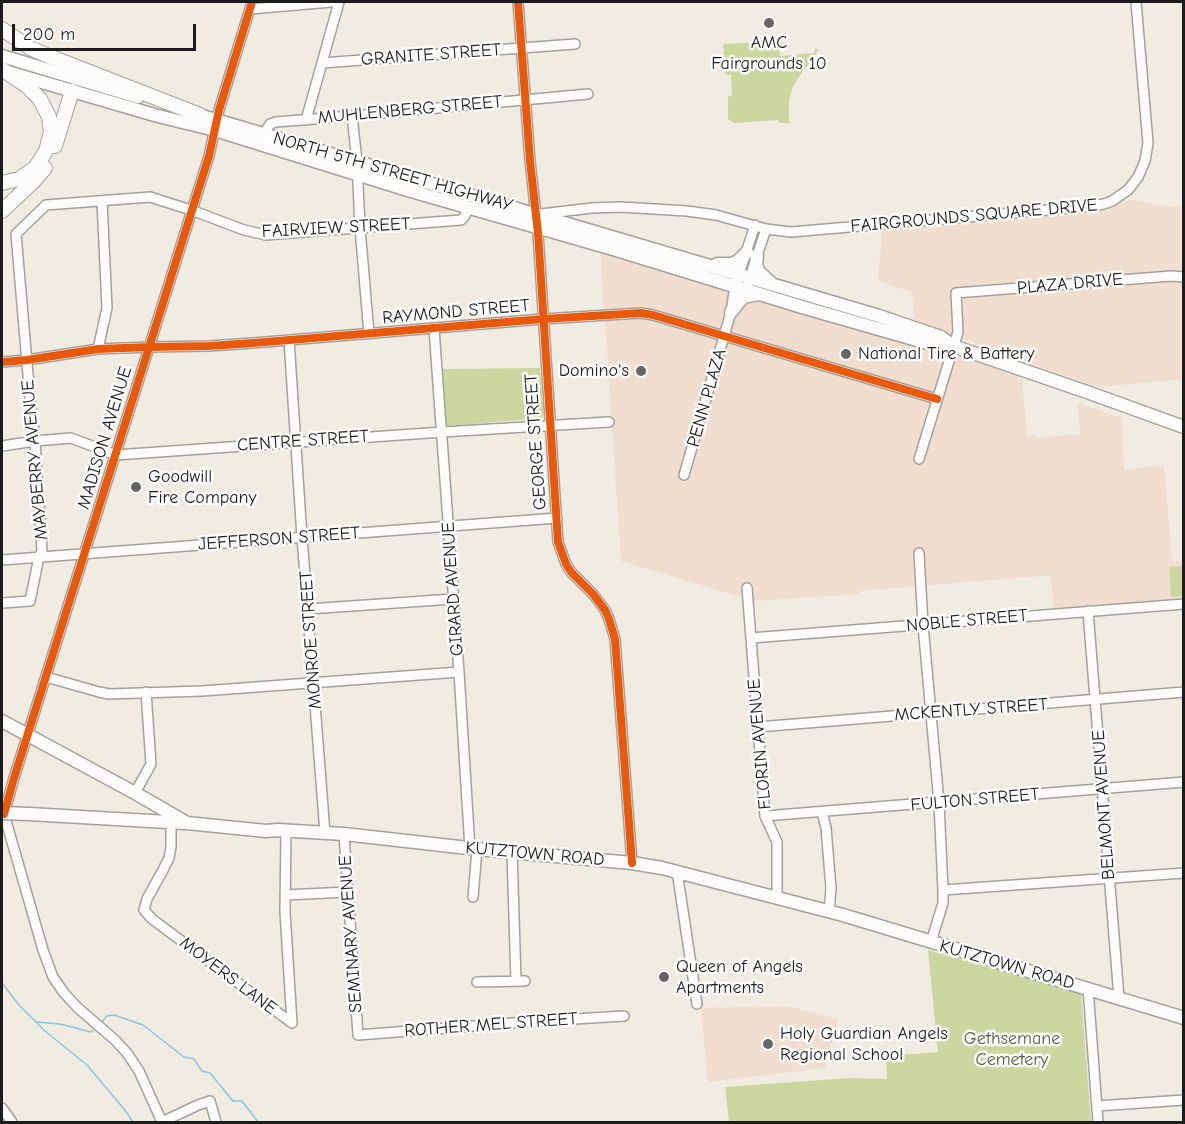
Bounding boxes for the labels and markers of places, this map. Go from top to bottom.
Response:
marker: AMC Fairgrounds 10 [762,16,776,30]
place label: AMC Fairgrounds 10 [711,32,827,74]
place label: National Tire & Battery [858,343,1034,365]
marker: National Tire & Battery [839,347,853,361]
place label: Domino's [559,360,629,382]
marker: Domino's [634,364,648,378]
place label: Goodwill Fire Company [148,466,257,508]
marker: Goodwill Fire Company [129,480,143,494]
place label: Queen of Angels Apartments [676,956,803,998]
marker: Queen of Angels Apartments [657,970,671,984]
place label: Holy Guardian Angels Regional School [780,1023,948,1066]
marker: Holy Guardian Angels Regional School [761,1037,775,1051]

